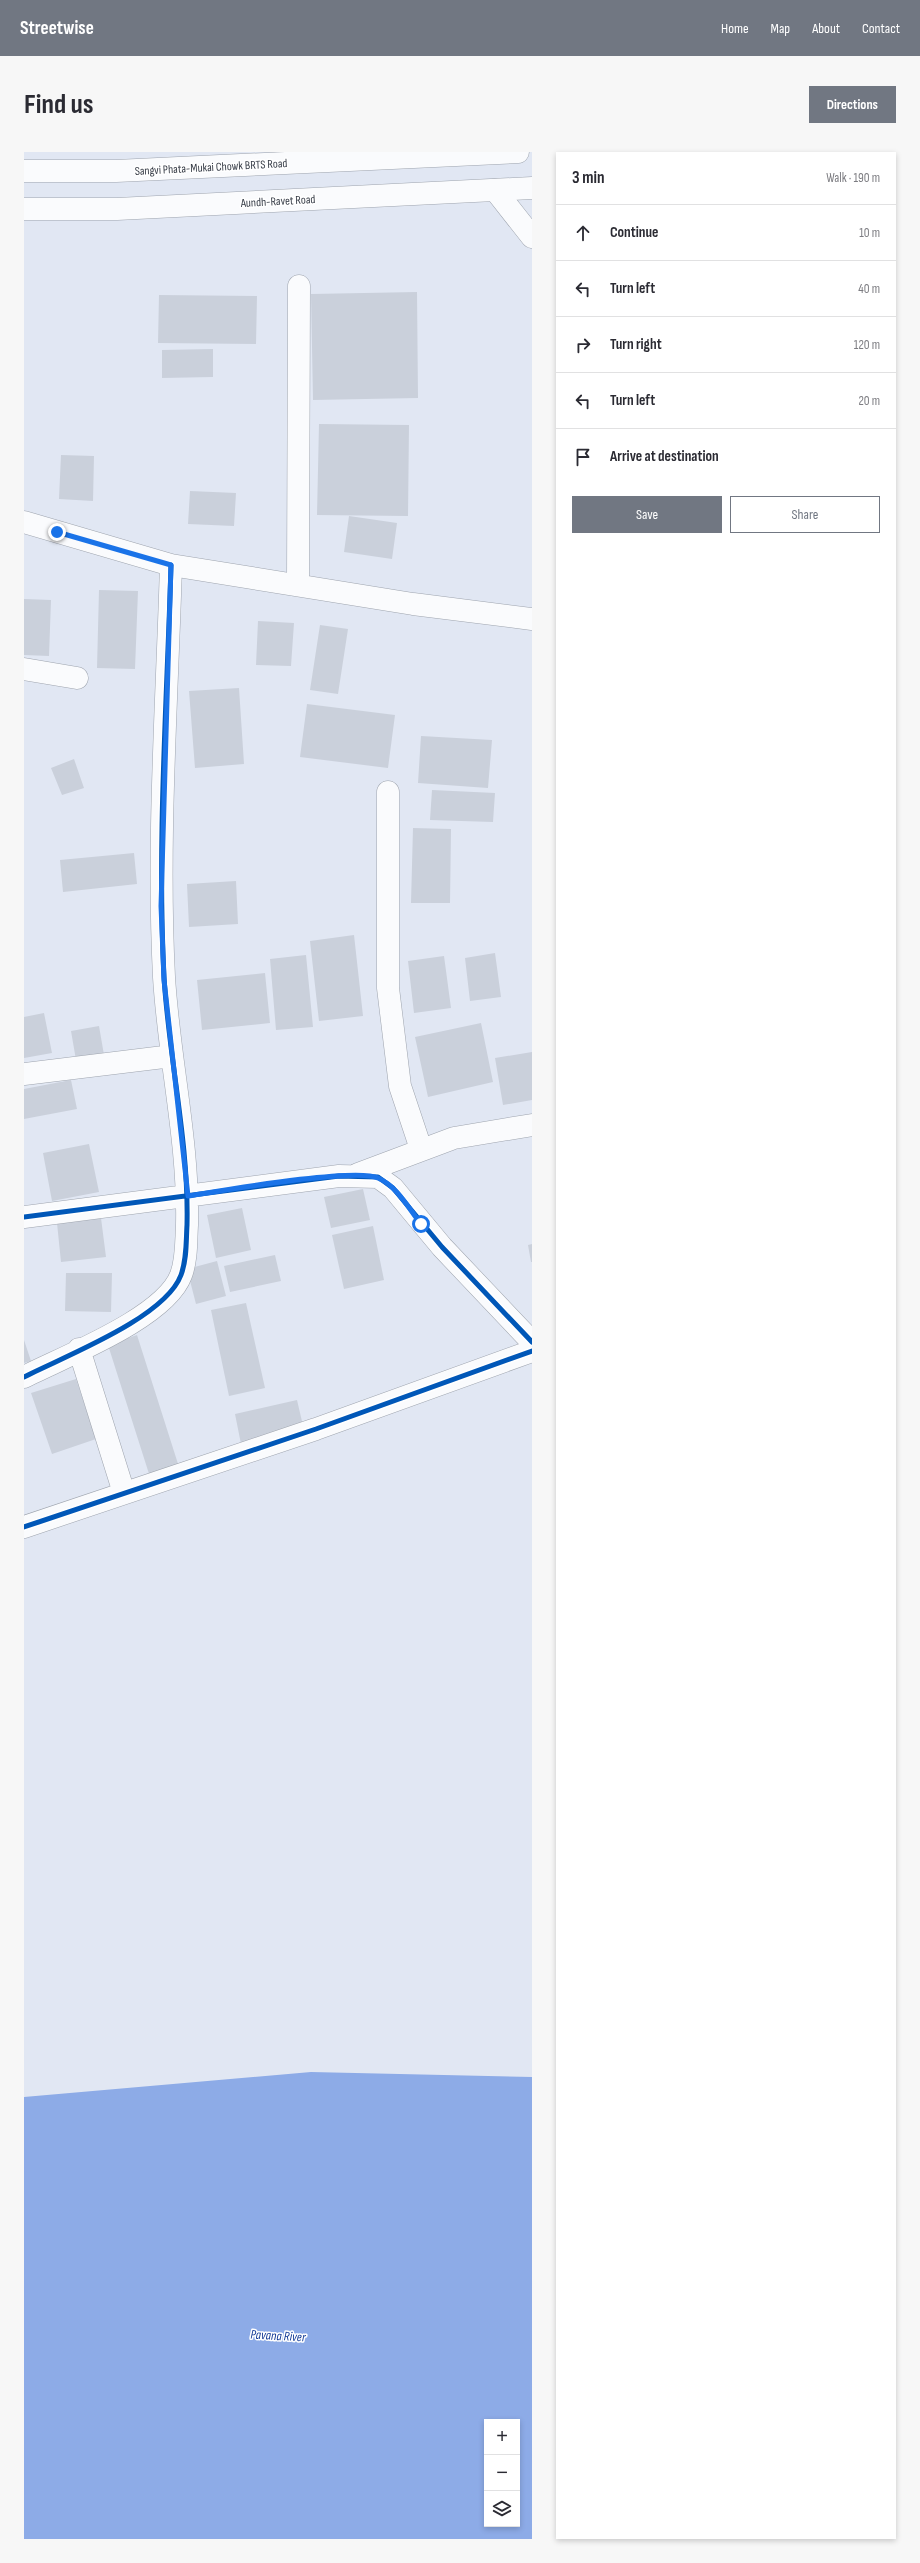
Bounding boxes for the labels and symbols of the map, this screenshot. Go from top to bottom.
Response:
street label: Sangvi Phata-Mukai Chowk BRTS Road [134,156,288,179]
street label: Aundh-Ravet Road [239,192,316,211]
route end [48,523,66,541]
route start [412,1215,430,1233]
water label: Pavana River [250,2327,307,2346]

